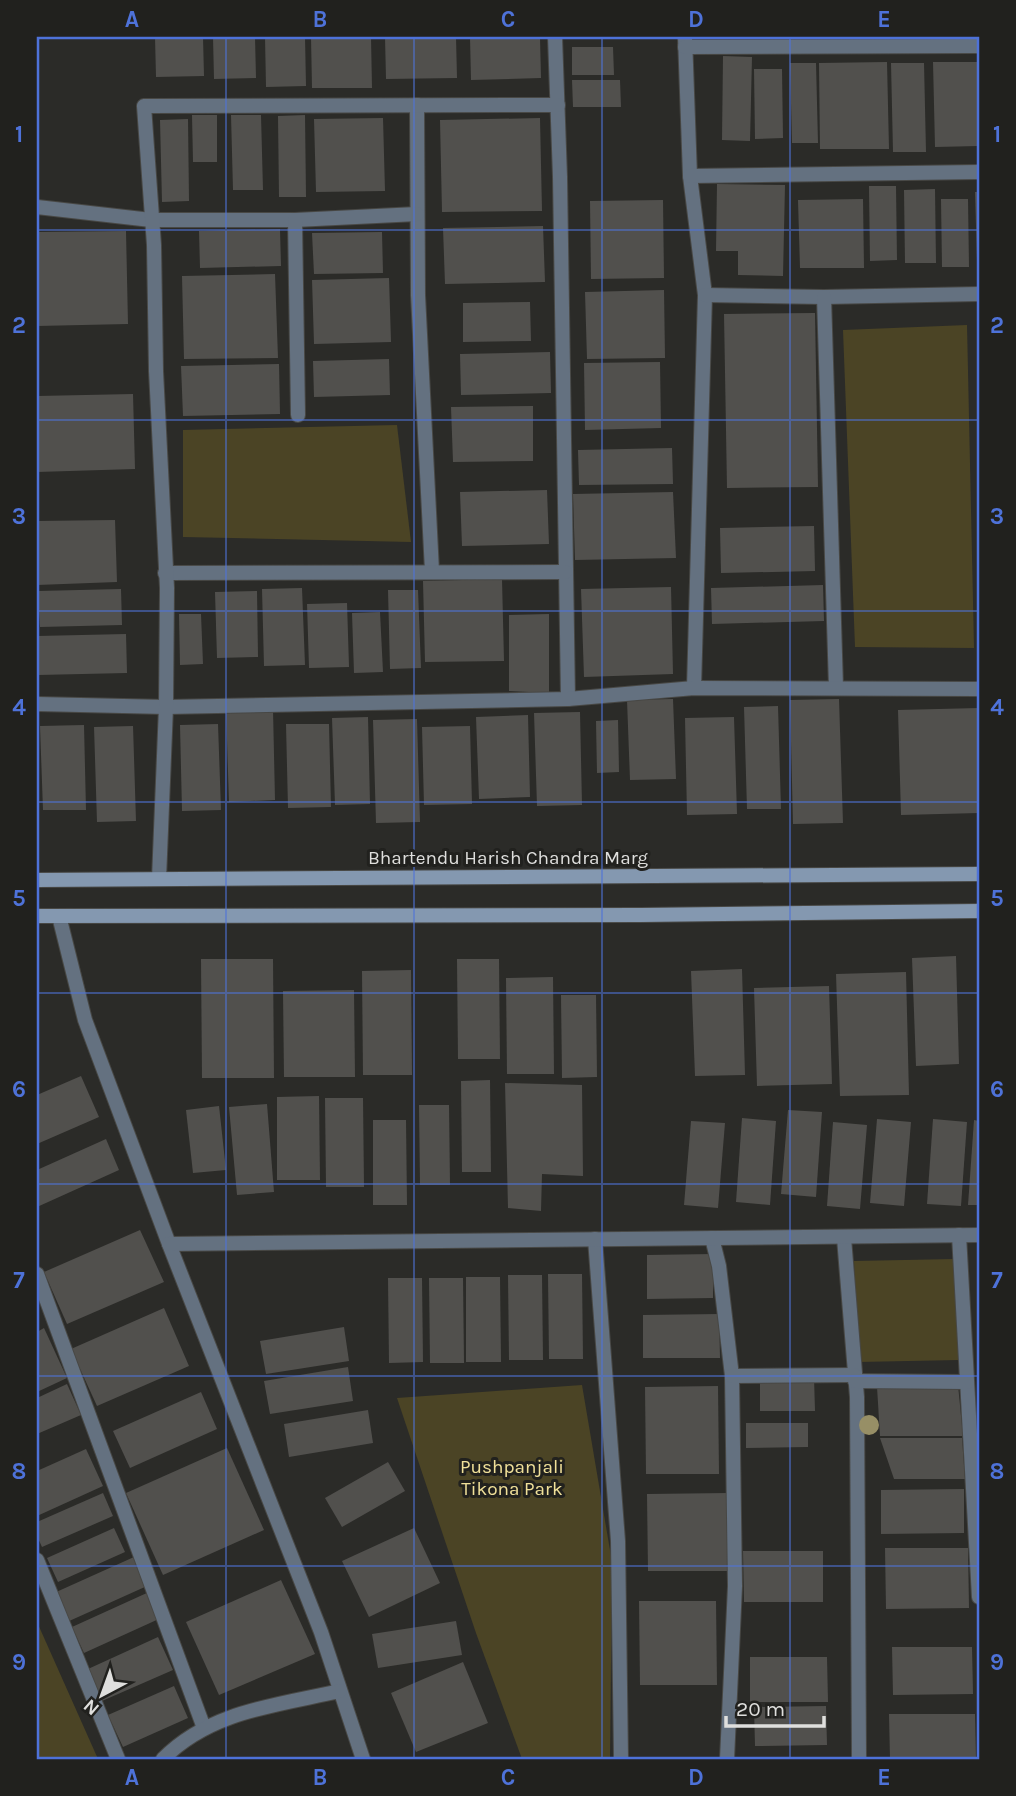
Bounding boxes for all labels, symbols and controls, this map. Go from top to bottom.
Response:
text: A [125,6,139,33]
text: B [313,6,327,33]
text: C [501,6,515,33]
text: D [688,6,704,33]
text: E [877,6,891,33]
text: 1 [15,121,23,148]
text: 1 [993,121,1001,148]
text: 2 [12,312,26,339]
text: 2 [990,312,1004,339]
text: 3 [12,503,26,530]
text: 3 [990,503,1004,530]
text: 4 [12,694,26,721]
text: 4 [990,694,1004,721]
street label: Bhartendu Harish Chandra Marg [368,847,648,869]
text: 5 [12,885,26,912]
text: 5 [990,885,1004,912]
text: 6 [12,1076,26,1103]
text: 6 [990,1076,1004,1103]
text: 7 [13,1267,25,1294]
text: 7 [991,1267,1003,1294]
park label: Pushpanjali Tikona Park [460,1456,564,1500]
text: 8 [12,1458,26,1485]
text: 8 [990,1458,1004,1485]
text: 9 [12,1649,26,1676]
text: 9 [990,1649,1004,1676]
north arrow [66,1660,136,1730]
scale bar [726,1684,824,1728]
text: N [79,1694,104,1720]
text: 20 m [736,1697,785,1721]
text: A [125,1764,139,1791]
text: B [313,1764,327,1791]
text: C [501,1764,515,1791]
text: D [688,1764,704,1791]
text: E [877,1764,891,1791]

